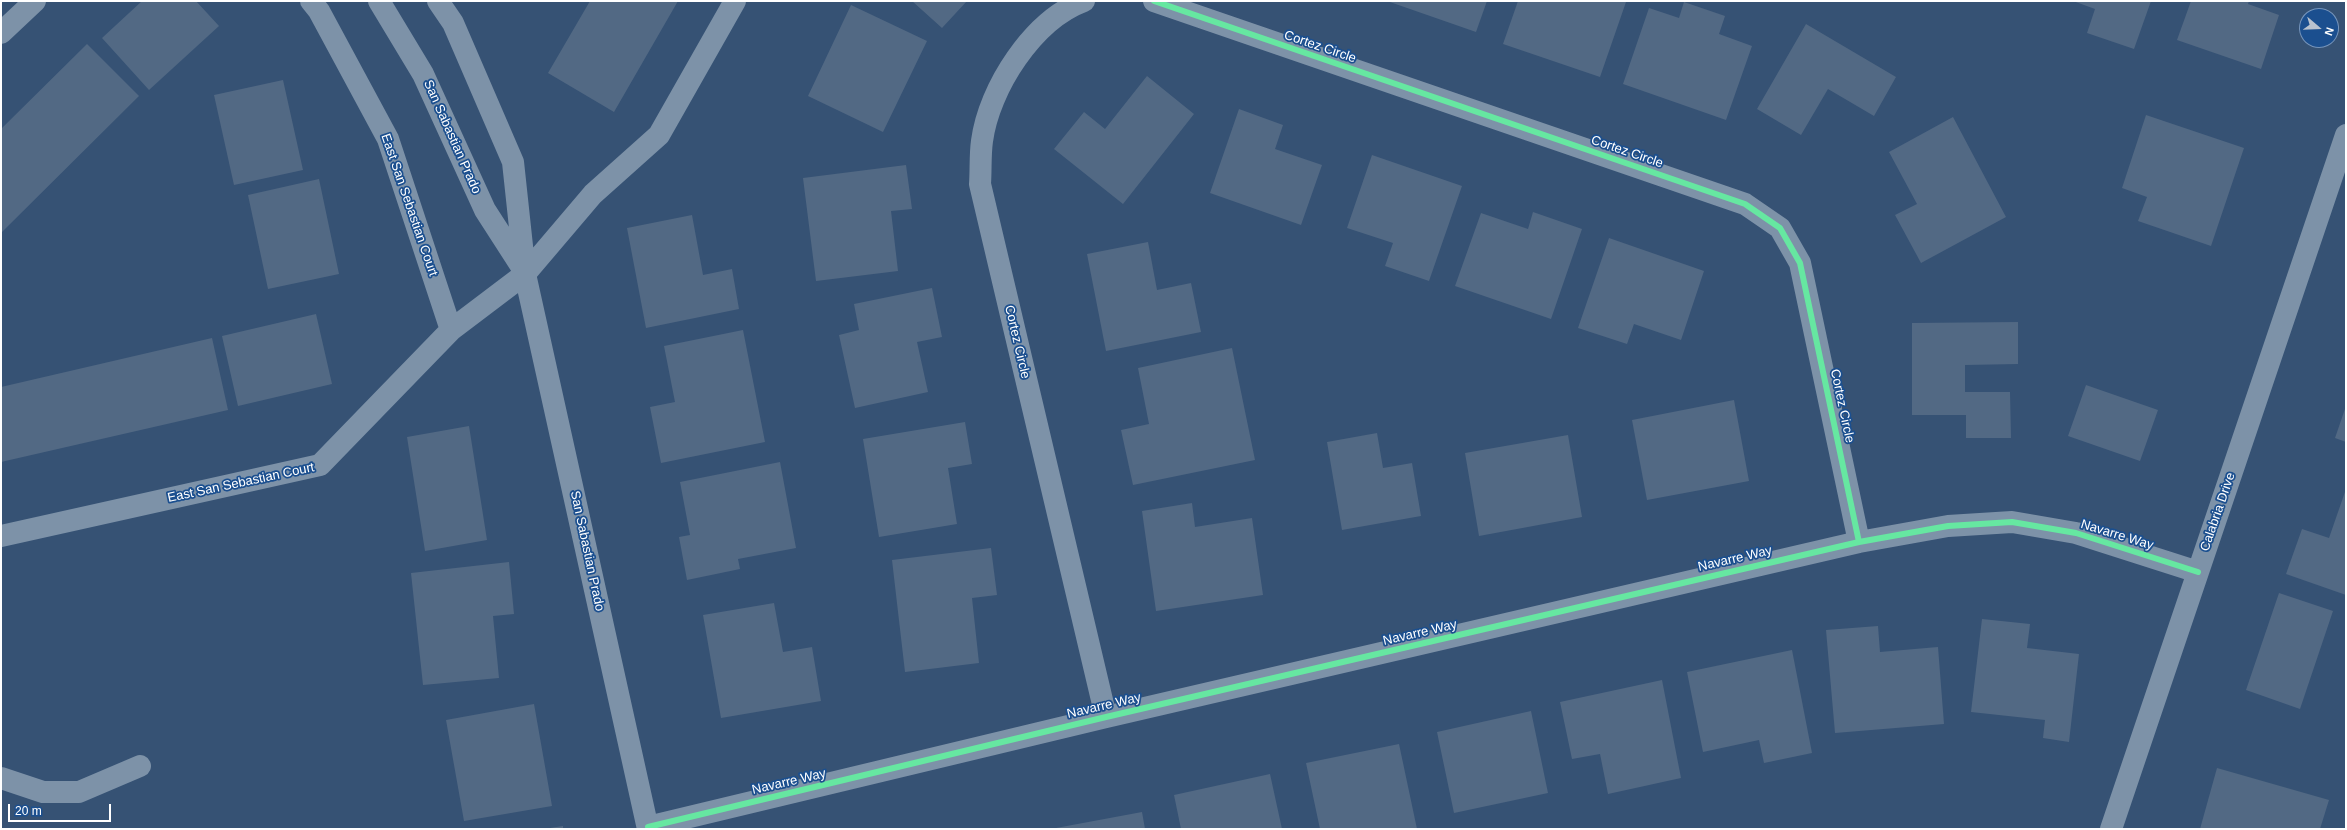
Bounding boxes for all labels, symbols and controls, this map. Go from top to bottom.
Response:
north arrow [2299,8,2339,48]
text: N [2322,26,2336,37]
street label: Cortez Circle [1282,27,1358,67]
street label: San Sabastian Prado [420,78,484,196]
street label: East San Sebastian Court [377,132,441,278]
street label: Cortez Circle [1589,132,1665,172]
street label: Cortez Circle [1001,304,1033,380]
street label: Cortez Circle [1827,368,1857,444]
street label: East San Sebastian Court [166,460,316,506]
street label: Calabria Drive [2197,471,2239,553]
street label: San Sabastian Prado [567,489,607,613]
street label: Navarre Way [2079,517,2155,553]
street label: Navarre Way [1697,543,1773,575]
street label: Navarre Way [1382,617,1458,649]
street label: Navarre Way [1066,690,1142,722]
street label: Navarre Way [751,766,827,798]
scale bar [10,796,113,822]
text: 20 m [15,804,42,818]

